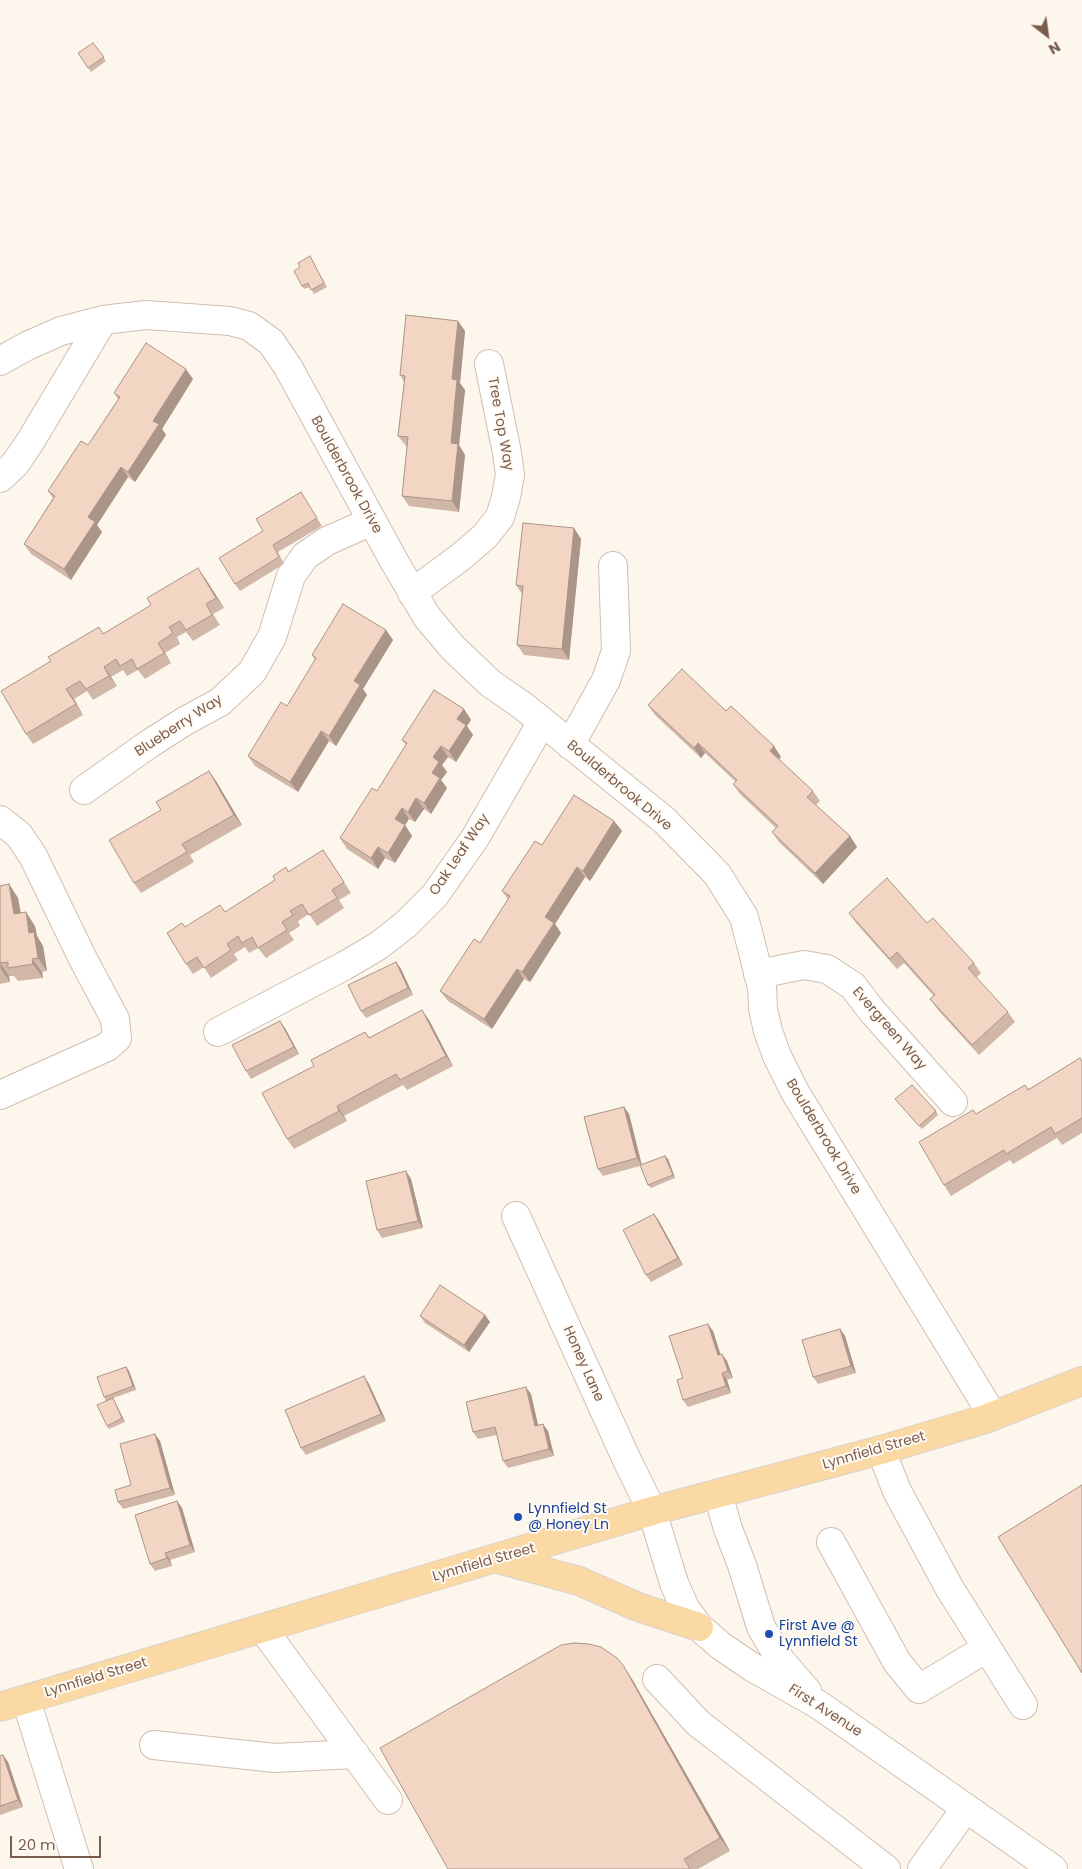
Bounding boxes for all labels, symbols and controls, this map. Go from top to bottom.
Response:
north arrow [1022,10,1072,60]
text: N [1045,37,1064,59]
street label: Tree Top Way [484,376,516,472]
street label: Boulderbrook Drive [307,413,385,537]
street label: Blueberry Way [132,691,226,761]
street label: Boulderbrook Drive [563,737,675,835]
street label: Oak Leaf Way [426,811,494,899]
street label: Evergreen Way [848,984,930,1074]
street label: Boulderbrook Drive [782,1076,864,1198]
street label: Honey Lane [559,1324,607,1404]
street label: Lynnfield Street [821,1428,927,1474]
place label: Lynnfield St @ Honey Ln [528,1501,609,1534]
marker: Lynnfield St @ Honey Ln [512,1511,524,1523]
street label: Lynnfield Street [431,1540,537,1586]
place label: First Ave @ Lynnfield St [779,1618,858,1650]
marker: First Ave @ Lynnfield St [763,1628,775,1640]
street label: Lynnfield Street [43,1654,149,1702]
street label: First Avenue [785,1681,865,1741]
scale bar [12,1826,104,1858]
text: 20 m [18,1834,56,1855]

